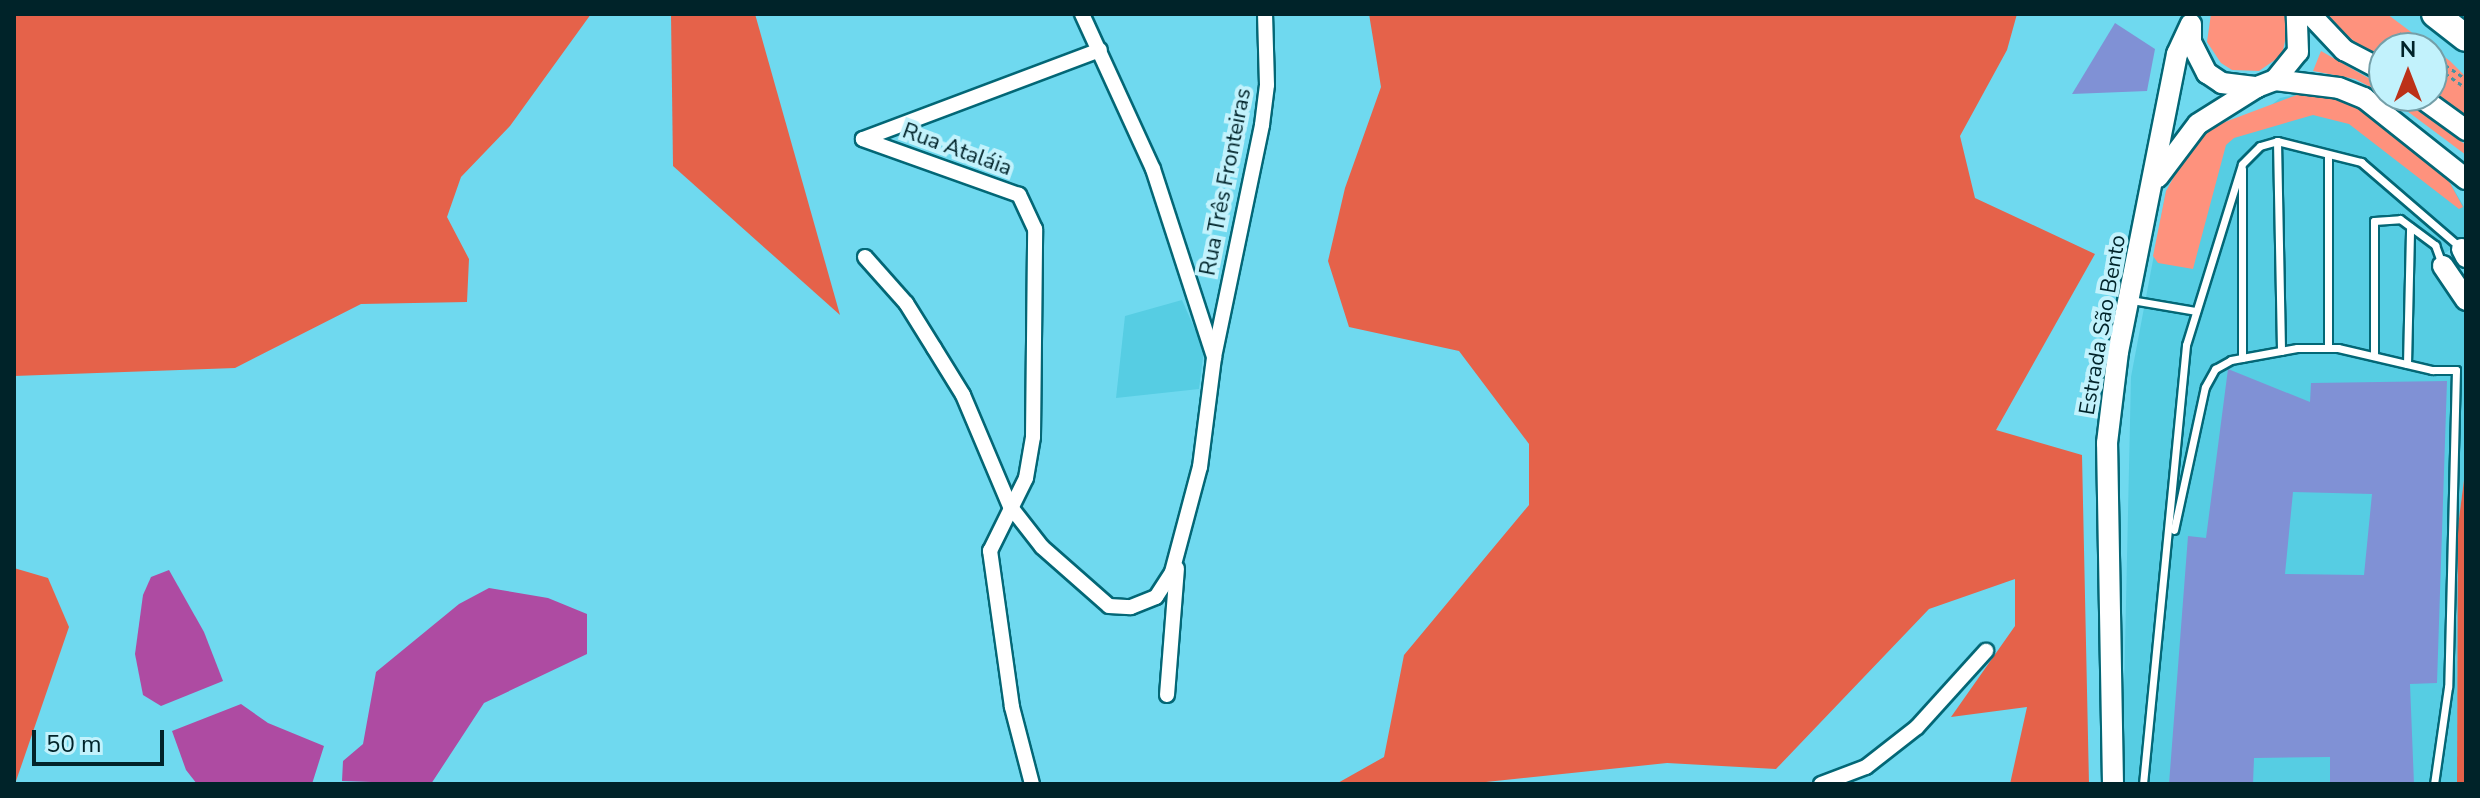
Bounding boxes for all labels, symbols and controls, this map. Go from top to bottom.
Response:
north arrow [2368,32,2448,112]
text: N [2400,35,2416,65]
street label: Rua Três Fronteiras [1195,86,1257,278]
street label: Rua Ataláia [899,118,1015,182]
street label: Estrada São Bento [2074,233,2132,417]
scale bar [36,714,168,764]
text: 50 m [46,728,102,760]

